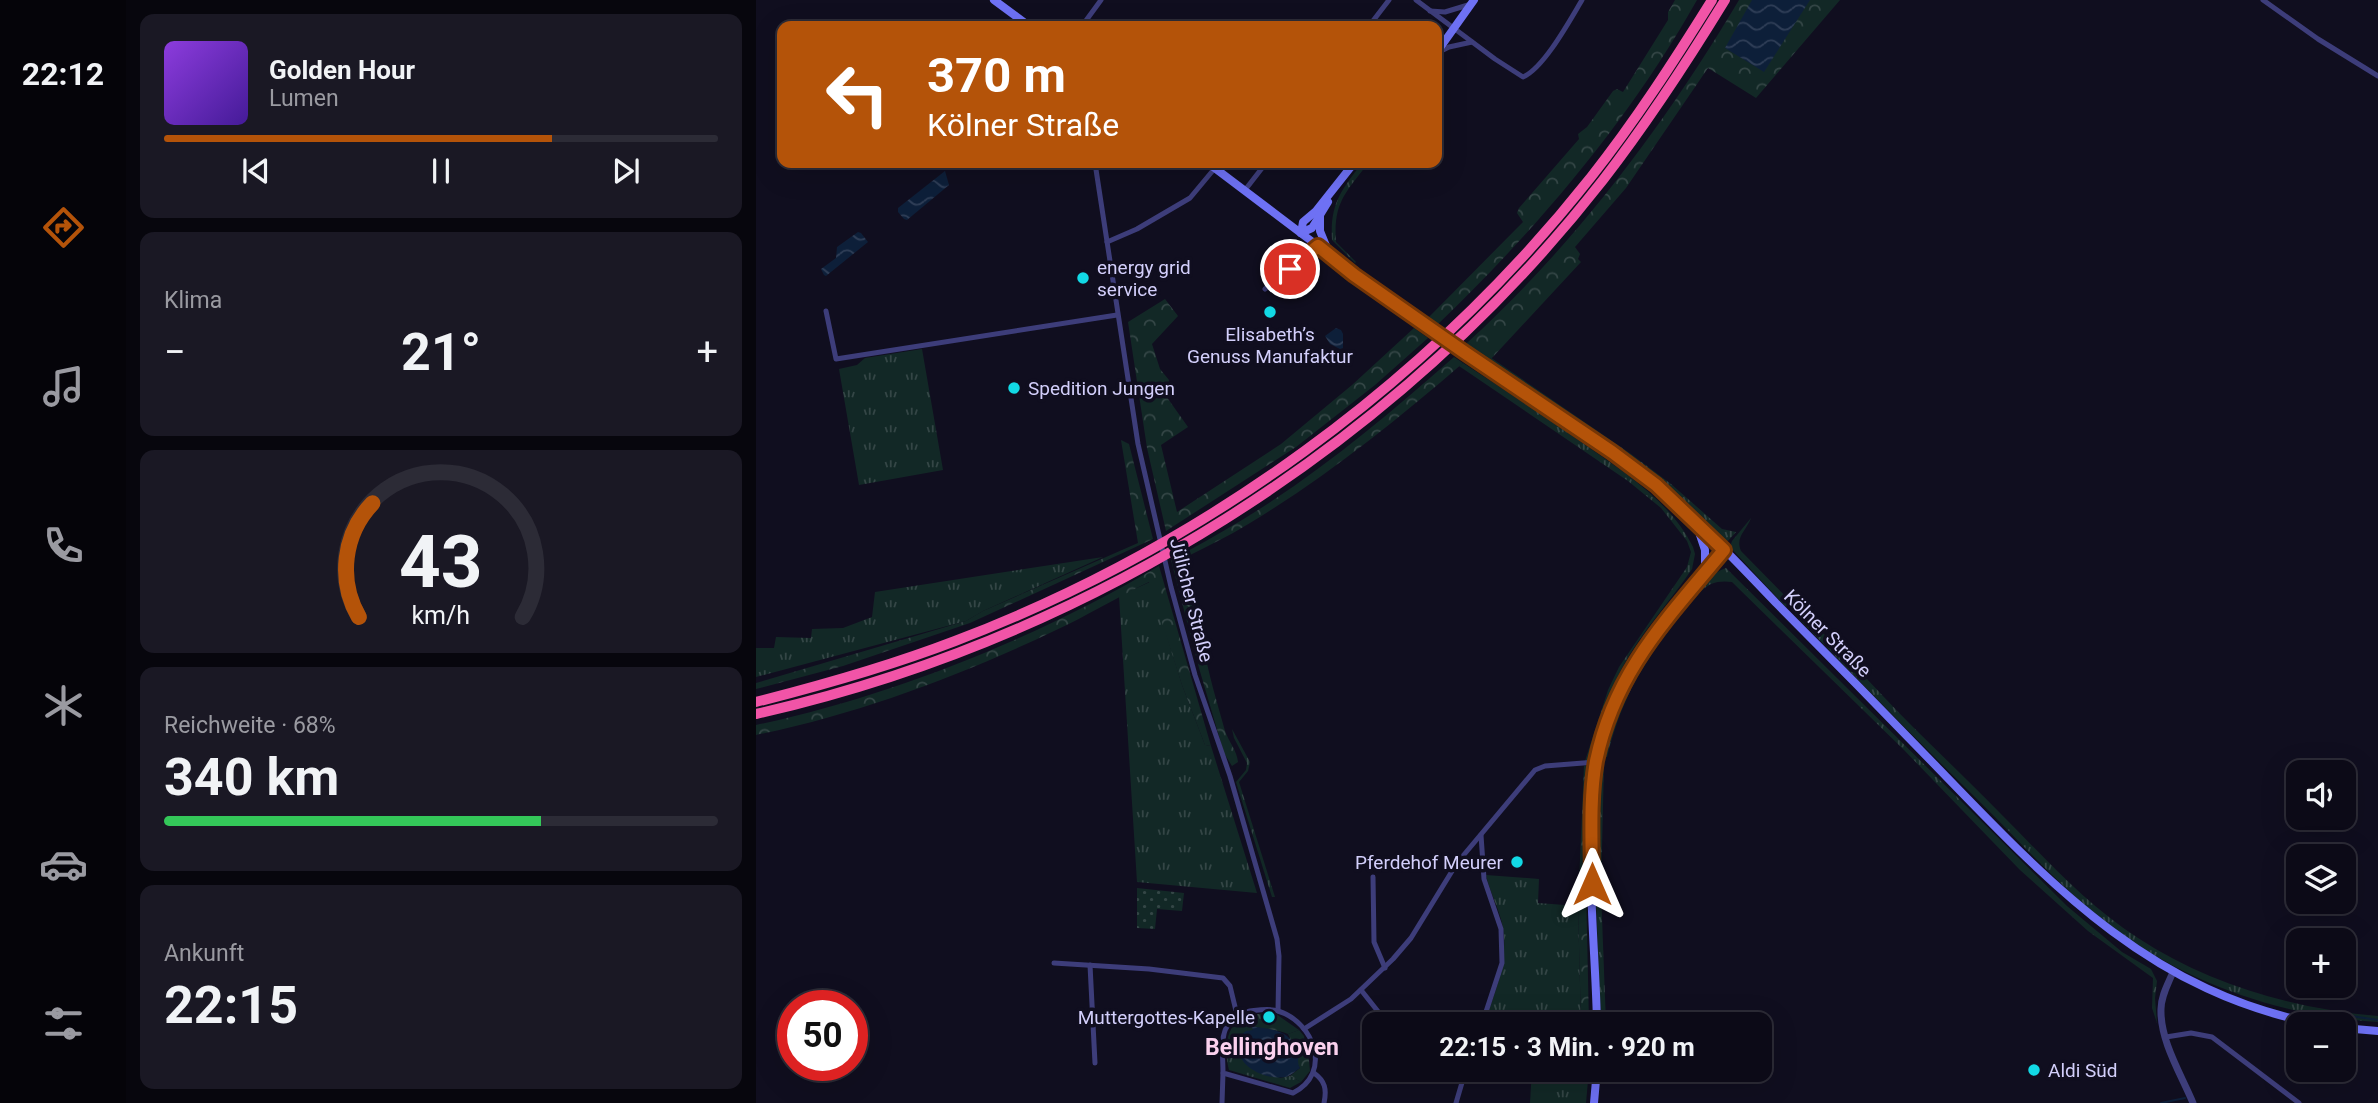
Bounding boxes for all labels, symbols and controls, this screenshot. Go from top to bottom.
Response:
text: 370 m [927,47,1066,104]
icon: left [812,49,903,140]
text: 22:12 [22,55,104,93]
text: Golden Hour [269,55,415,85]
text: Lumen [269,85,339,112]
text: Kölner Straße [927,106,1119,144]
icon: previous [237,152,275,190]
icon: pause [422,152,460,190]
icon: next [607,152,645,190]
icon: directions [39,203,88,252]
pin [1260,239,1320,299]
icon: arrive [1271,250,1309,288]
place label: energy grid service [1097,256,1191,301]
marker: energy grid service [1075,270,1091,286]
text: Klima [164,287,222,314]
marker: Elisabeth’s Genuss Manufaktur [1262,304,1278,320]
text: 21° [401,322,481,383]
place label: Elisabeth’s Genuss Manufaktur [1187,323,1354,368]
text: − [164,330,186,374]
text: + [696,330,718,374]
icon: music [39,362,88,411]
place label: Spedition Jungen [1028,377,1175,400]
marker: Spedition Jungen [1006,380,1022,396]
text: 43 [399,520,483,606]
icon: phone [39,521,88,570]
street label: Jülicher Straße [1165,536,1218,665]
street label: Kölner Straße [1779,585,1876,682]
text: km/h [412,601,470,630]
icon: climate [39,681,88,730]
text: Reichweite · 68% [164,712,336,739]
text: 340 km [164,747,339,808]
map controls [2286,760,2356,1082]
button: sound [2286,760,2356,830]
icon: car [39,840,88,889]
button: layers [2286,844,2356,914]
position arrow [1555,847,1629,921]
place label: Pferdehof Meurer [1355,851,1504,874]
marker: Pferdehof Meurer [1509,854,1525,870]
button: + [2286,928,2356,998]
text: Ankunft [164,940,244,967]
text: 22:15 [164,975,298,1036]
speed limit sign: 50 [777,990,868,1081]
icon: filters [39,999,88,1048]
place label: Muttergottes-Kapelle [1078,1006,1255,1029]
marker: Muttergottes-Kapelle [1261,1009,1277,1025]
button: − [2286,1012,2356,1082]
text: 22:15 · 3 Min. · 920 m [1439,1032,1695,1062]
district label: Bellinghoven [1205,1034,1339,1061]
place label: Aldi Süd [2048,1059,2118,1082]
marker: Aldi Süd [2026,1062,2042,1078]

